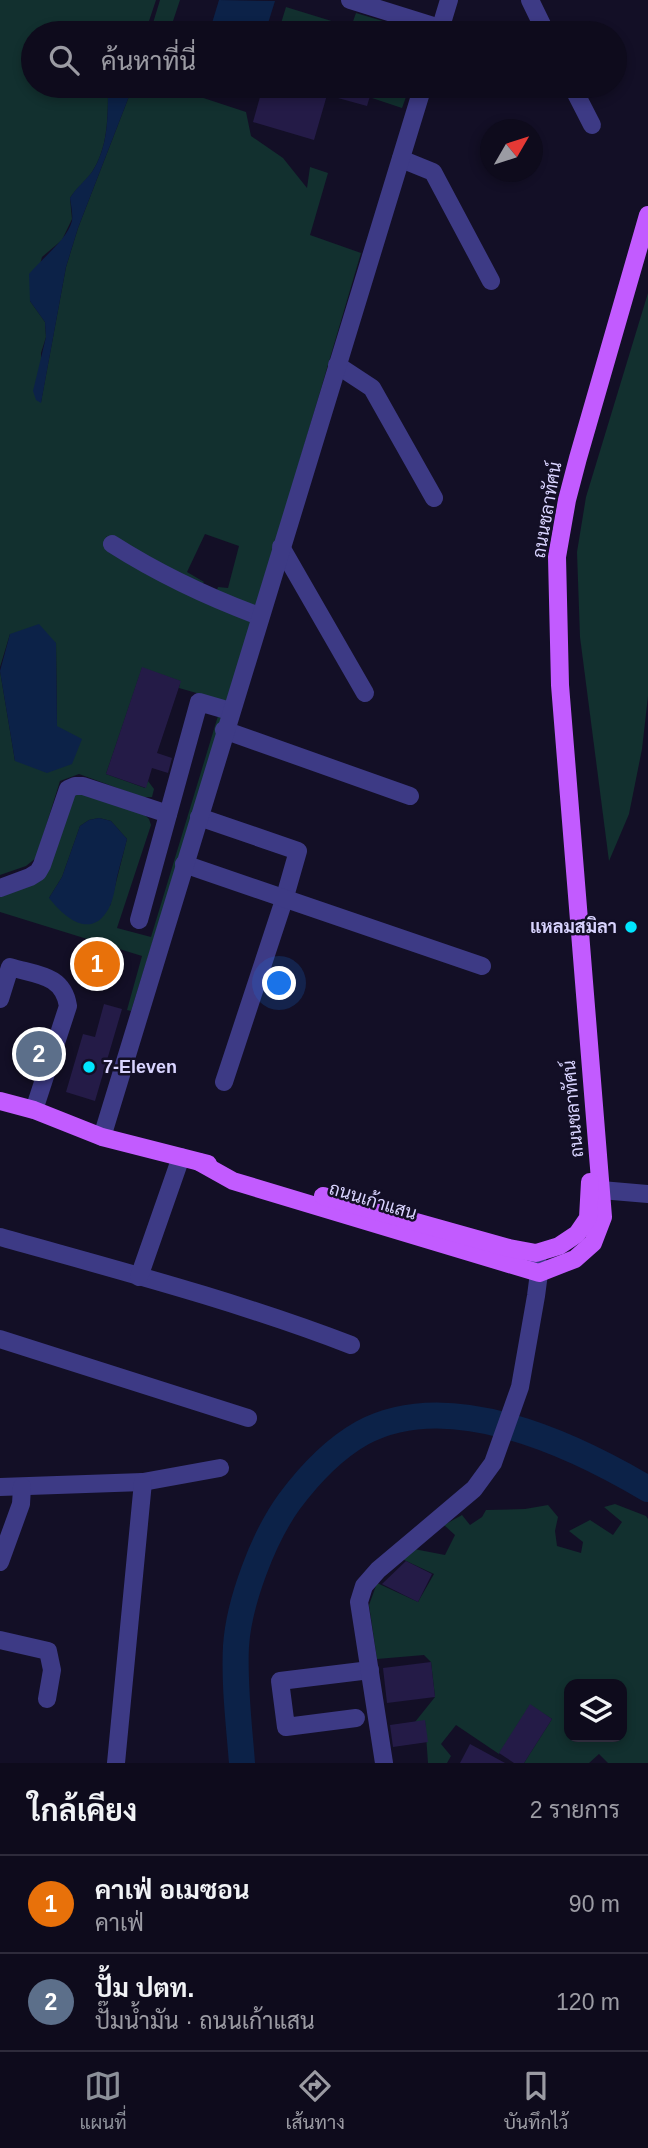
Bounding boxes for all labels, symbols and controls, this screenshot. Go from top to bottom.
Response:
search box [21,21,627,98]
icon: search [45,41,83,79]
text: ค้นหาที่นี่ [101,46,196,76]
north arrow [480,119,543,182]
street label: ถนนชลาทัศน์ [526,460,565,560]
place label: แหลมสมิลา [530,915,617,937]
marker: แหลมสมิลา [623,919,639,935]
pin: 1 [74,938,120,990]
your location [262,966,296,1000]
pin: 2 [16,1028,62,1080]
place label: 7-Eleven [103,1057,177,1077]
marker: 7-Eleven [81,1059,97,1075]
street label: ถนนชลาทัศน์ [556,1060,587,1159]
street label: ถนนเก้าแสน [327,1176,420,1224]
map controls [564,1679,627,1742]
button: layers [564,1679,627,1742]
text: ใกล้เคียง [28,1794,137,1827]
text: 2 รายการ [530,1797,620,1823]
text: คาเฟ่ อเมซอน [95,1875,250,1905]
text: 1 [45,1891,57,1917]
text: 90 m [569,1891,620,1917]
text: คาเฟ่ [95,1910,144,1936]
text: ปั้ม ปตท. [95,1973,195,2003]
text: 2 [45,1989,57,2015]
text: 120 m [556,1989,620,2015]
text: ปั๊มน้ำมัน · ถนนเก้าแสน [95,2008,315,2034]
tab: แผนที่ [79,2067,127,2134]
tab: เส้นทาง [286,2067,345,2134]
tab: บันทึกไว้ [504,2067,569,2134]

